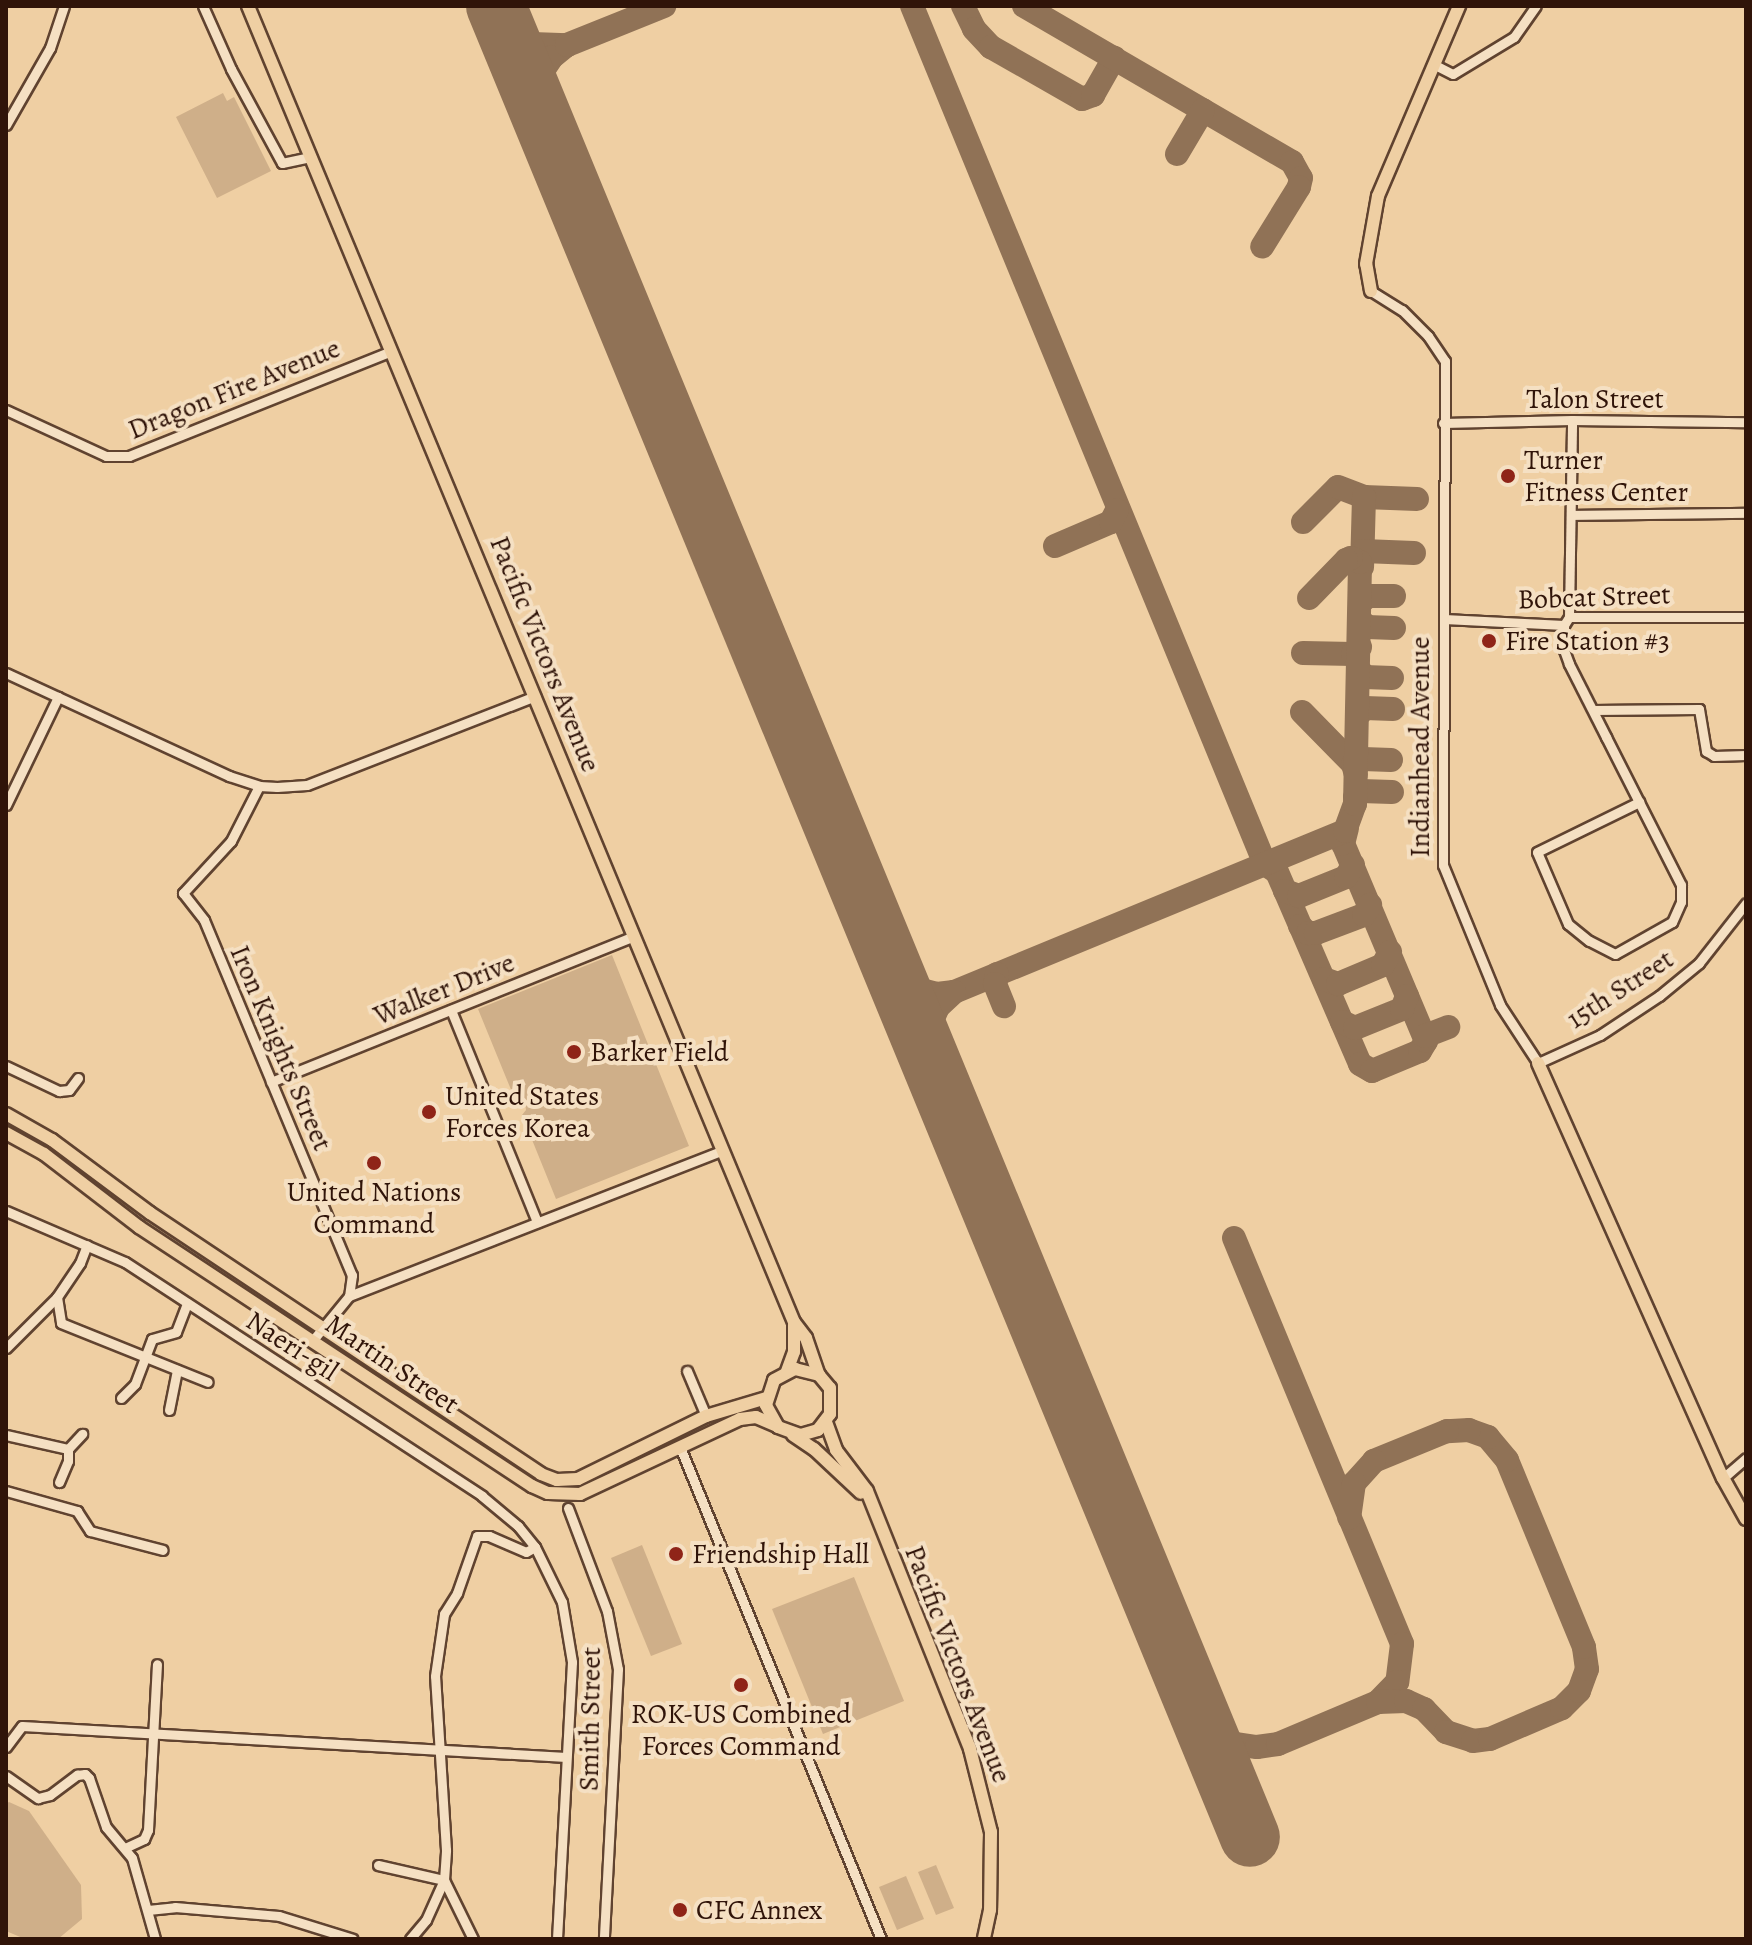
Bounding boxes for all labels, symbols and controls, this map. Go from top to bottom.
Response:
street label: Dragon Fire Avenue [123,331,345,447]
street label: Talon Street [1526,382,1664,416]
place label: Turner Fitness Center [1524,443,1688,509]
marker: Turner Fitness Center [1499,467,1517,485]
street label: Pacific Victors Avenue [482,531,608,777]
street label: Bobcat Street [1517,578,1671,616]
place label: Fire Station #3 [1505,624,1670,658]
marker: Fire Station #3 [1480,632,1498,650]
street label: Indianhead Avenue [1403,636,1437,858]
street label: Iron Knights Street [223,940,339,1156]
street label: 15th Street [1560,942,1680,1036]
street label: Walker Drive [369,946,519,1032]
place label: Barker Field [590,1035,729,1069]
marker: Barker Field [565,1043,583,1061]
place label: United States Forces Korea [445,1079,599,1145]
marker: United States Forces Korea [420,1103,438,1121]
marker: United Nations Command [365,1154,383,1172]
place label: United Nations Command [287,1175,461,1241]
street label: Naeri-gil [240,1304,344,1388]
street label: Martin Street [319,1307,465,1421]
place label: Friendship Hall [692,1537,869,1571]
street label: Pacific Victors Avenue [897,1541,1019,1787]
marker: Friendship Hall [667,1545,685,1563]
street label: Smith Street [572,1647,608,1791]
marker: ROK-US Combined Forces Command [732,1676,750,1694]
place label: ROK-US Combined Forces Command [631,1697,851,1763]
place label: CFC Annex [696,1893,822,1927]
marker: CFC Annex [671,1901,689,1919]

